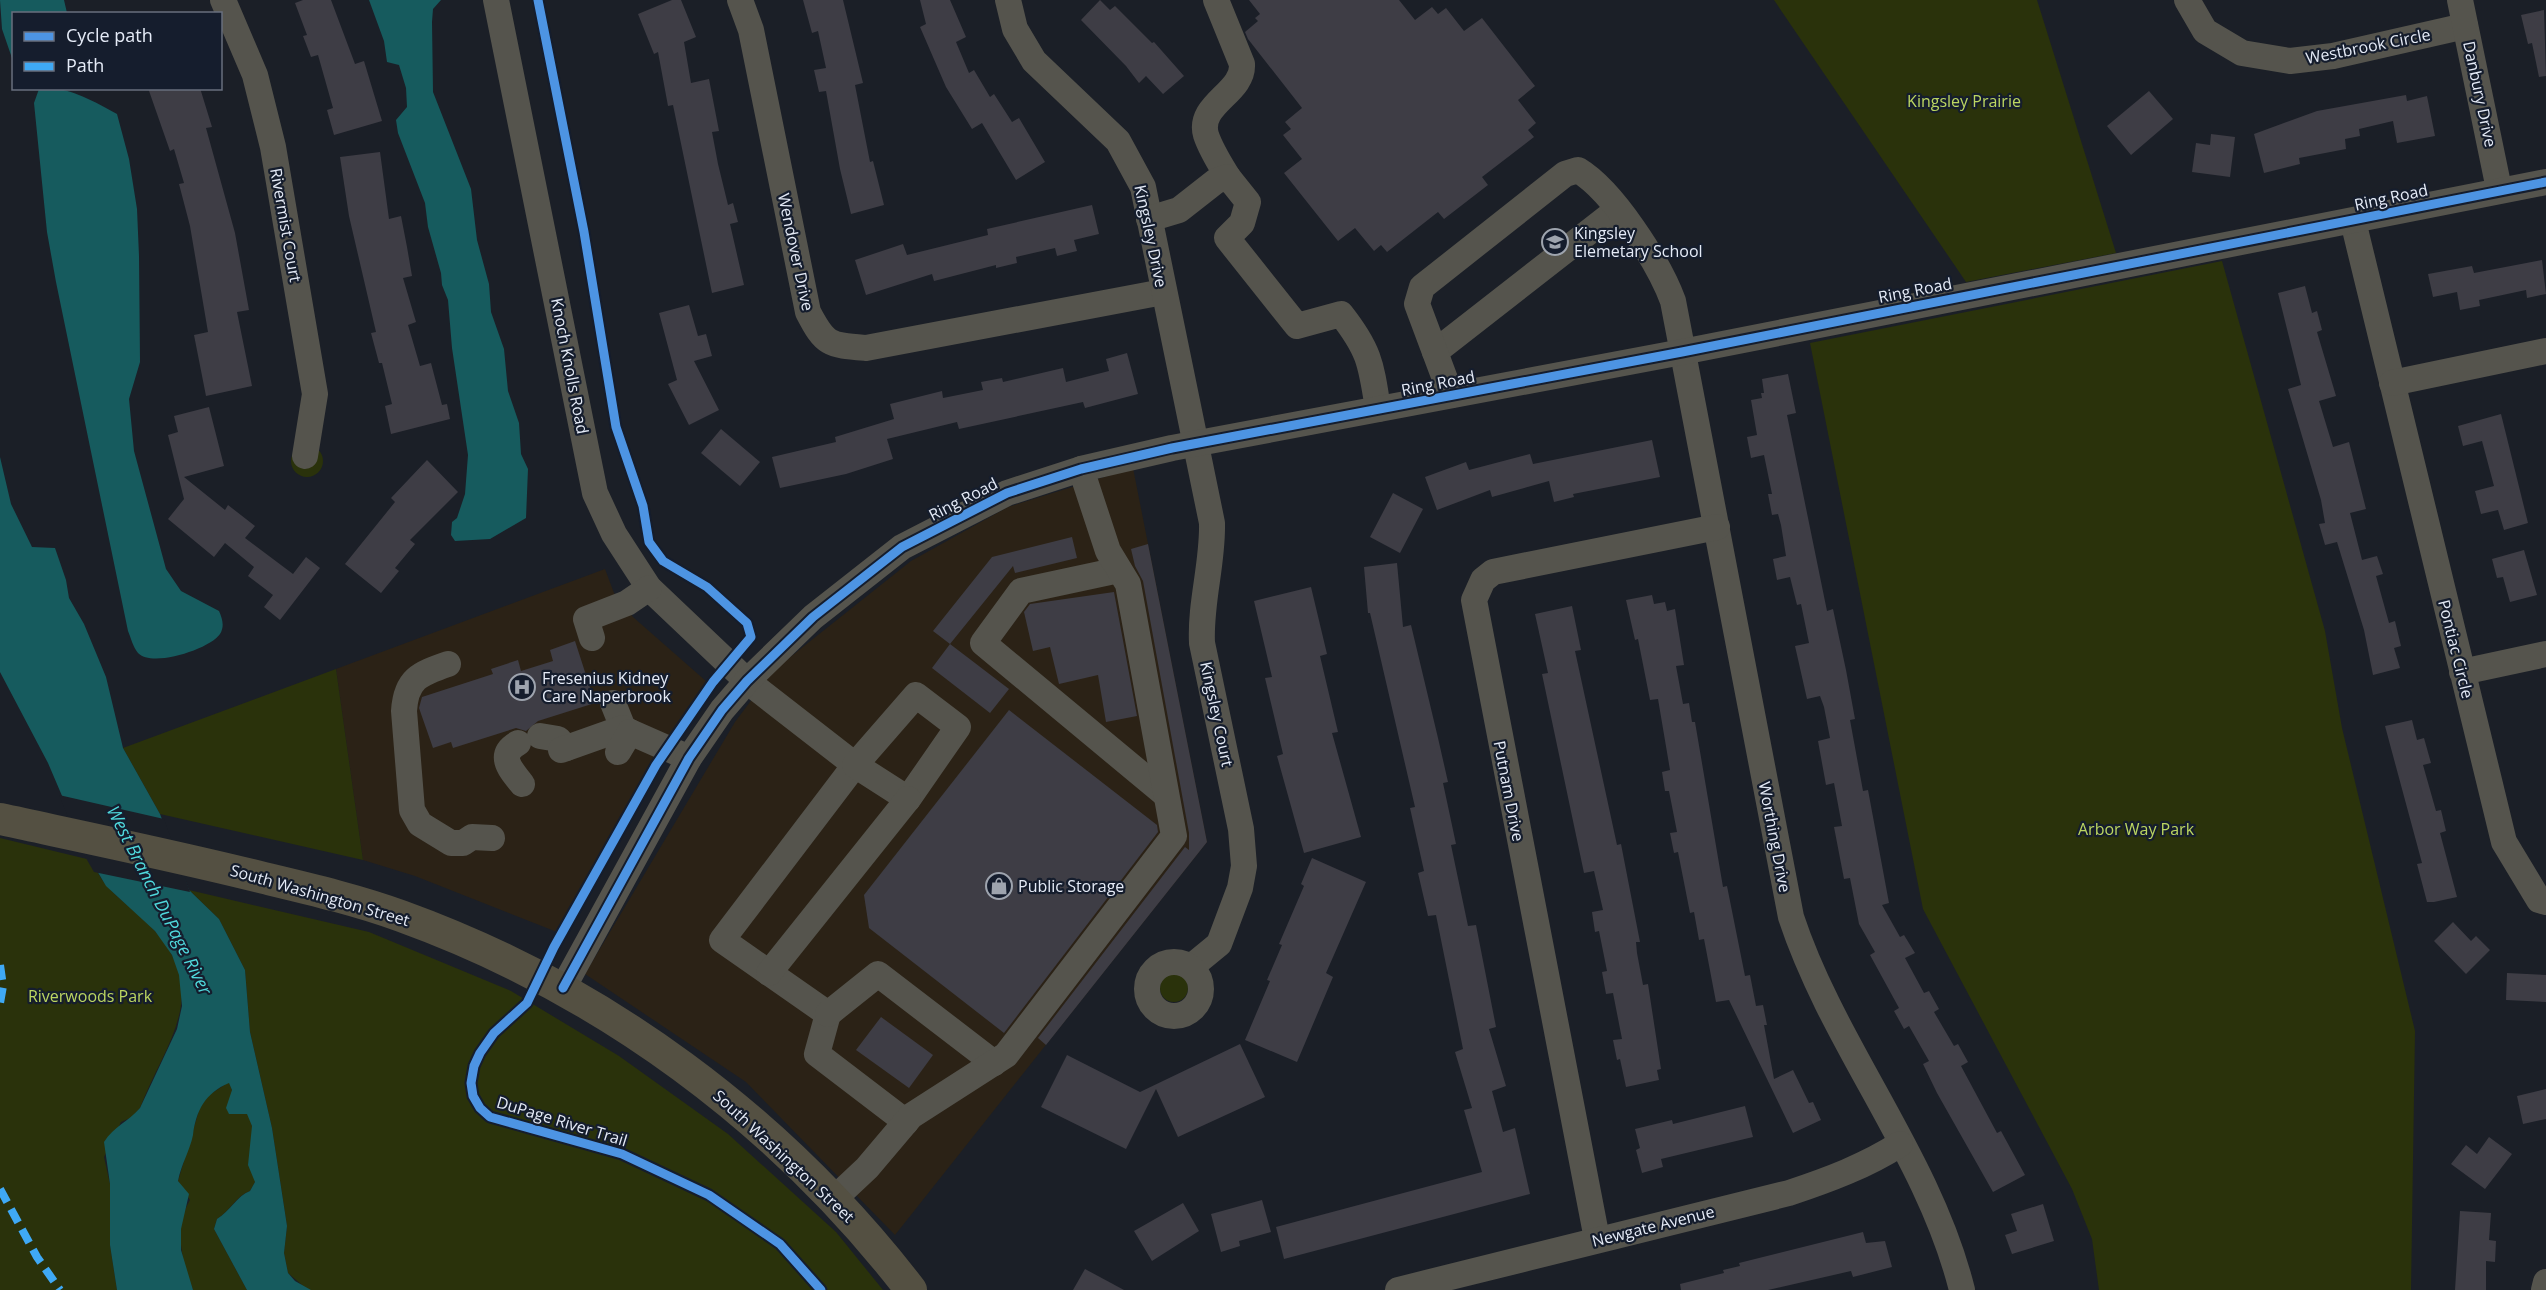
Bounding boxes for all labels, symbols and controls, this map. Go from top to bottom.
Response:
legend [12,12,222,90]
text: Cycle path [66,23,153,47]
street label: Westbrook Circle [2304,23,2432,69]
street label: Danbury Drive [2458,39,2502,149]
text: Path [66,53,104,77]
park label: Kingsley Prairie [1907,90,2021,112]
street label: Rivermist Court [265,166,307,284]
street label: Ring Road [2352,178,2430,216]
street label: Kingsley Drive [1129,183,1173,289]
street label: Wendover Drive [773,191,819,313]
place label: Kingsley Elemetary School [1574,222,1703,262]
school or university icon: Kingsley Elemetary School [1540,227,1570,257]
street label: Ring Road [1876,272,1954,308]
street label: Knoch Knolls Road [546,296,594,436]
street label: Ring Road [1399,365,1477,401]
street label: Ring Road [925,472,1001,526]
street label: Pontiac Circle [2433,597,2479,701]
street label: Kingsley Court [1195,659,1239,769]
place label: Fresenius Kidney Care Naperbrook [542,667,671,707]
hospital icon: Fresenius Kidney Care Naperbrook [507,672,537,702]
street label: Putnam Drive [1488,739,1530,843]
street label: Worthing Drive [1753,780,1797,894]
water label: West Branch DuPage River [102,801,219,999]
park label: Arbor Way Park [2078,818,2195,840]
street label: South Washington Street [228,859,412,931]
shop icon: Public Storage [984,871,1014,901]
place label: Public Storage [1018,875,1124,897]
park label: Riverwoods Park [28,985,153,1007]
street label: South Washington Street [709,1085,860,1228]
street label: DuPage River Trail [494,1091,630,1151]
street label: Newgate Avenue [1589,1200,1717,1252]

